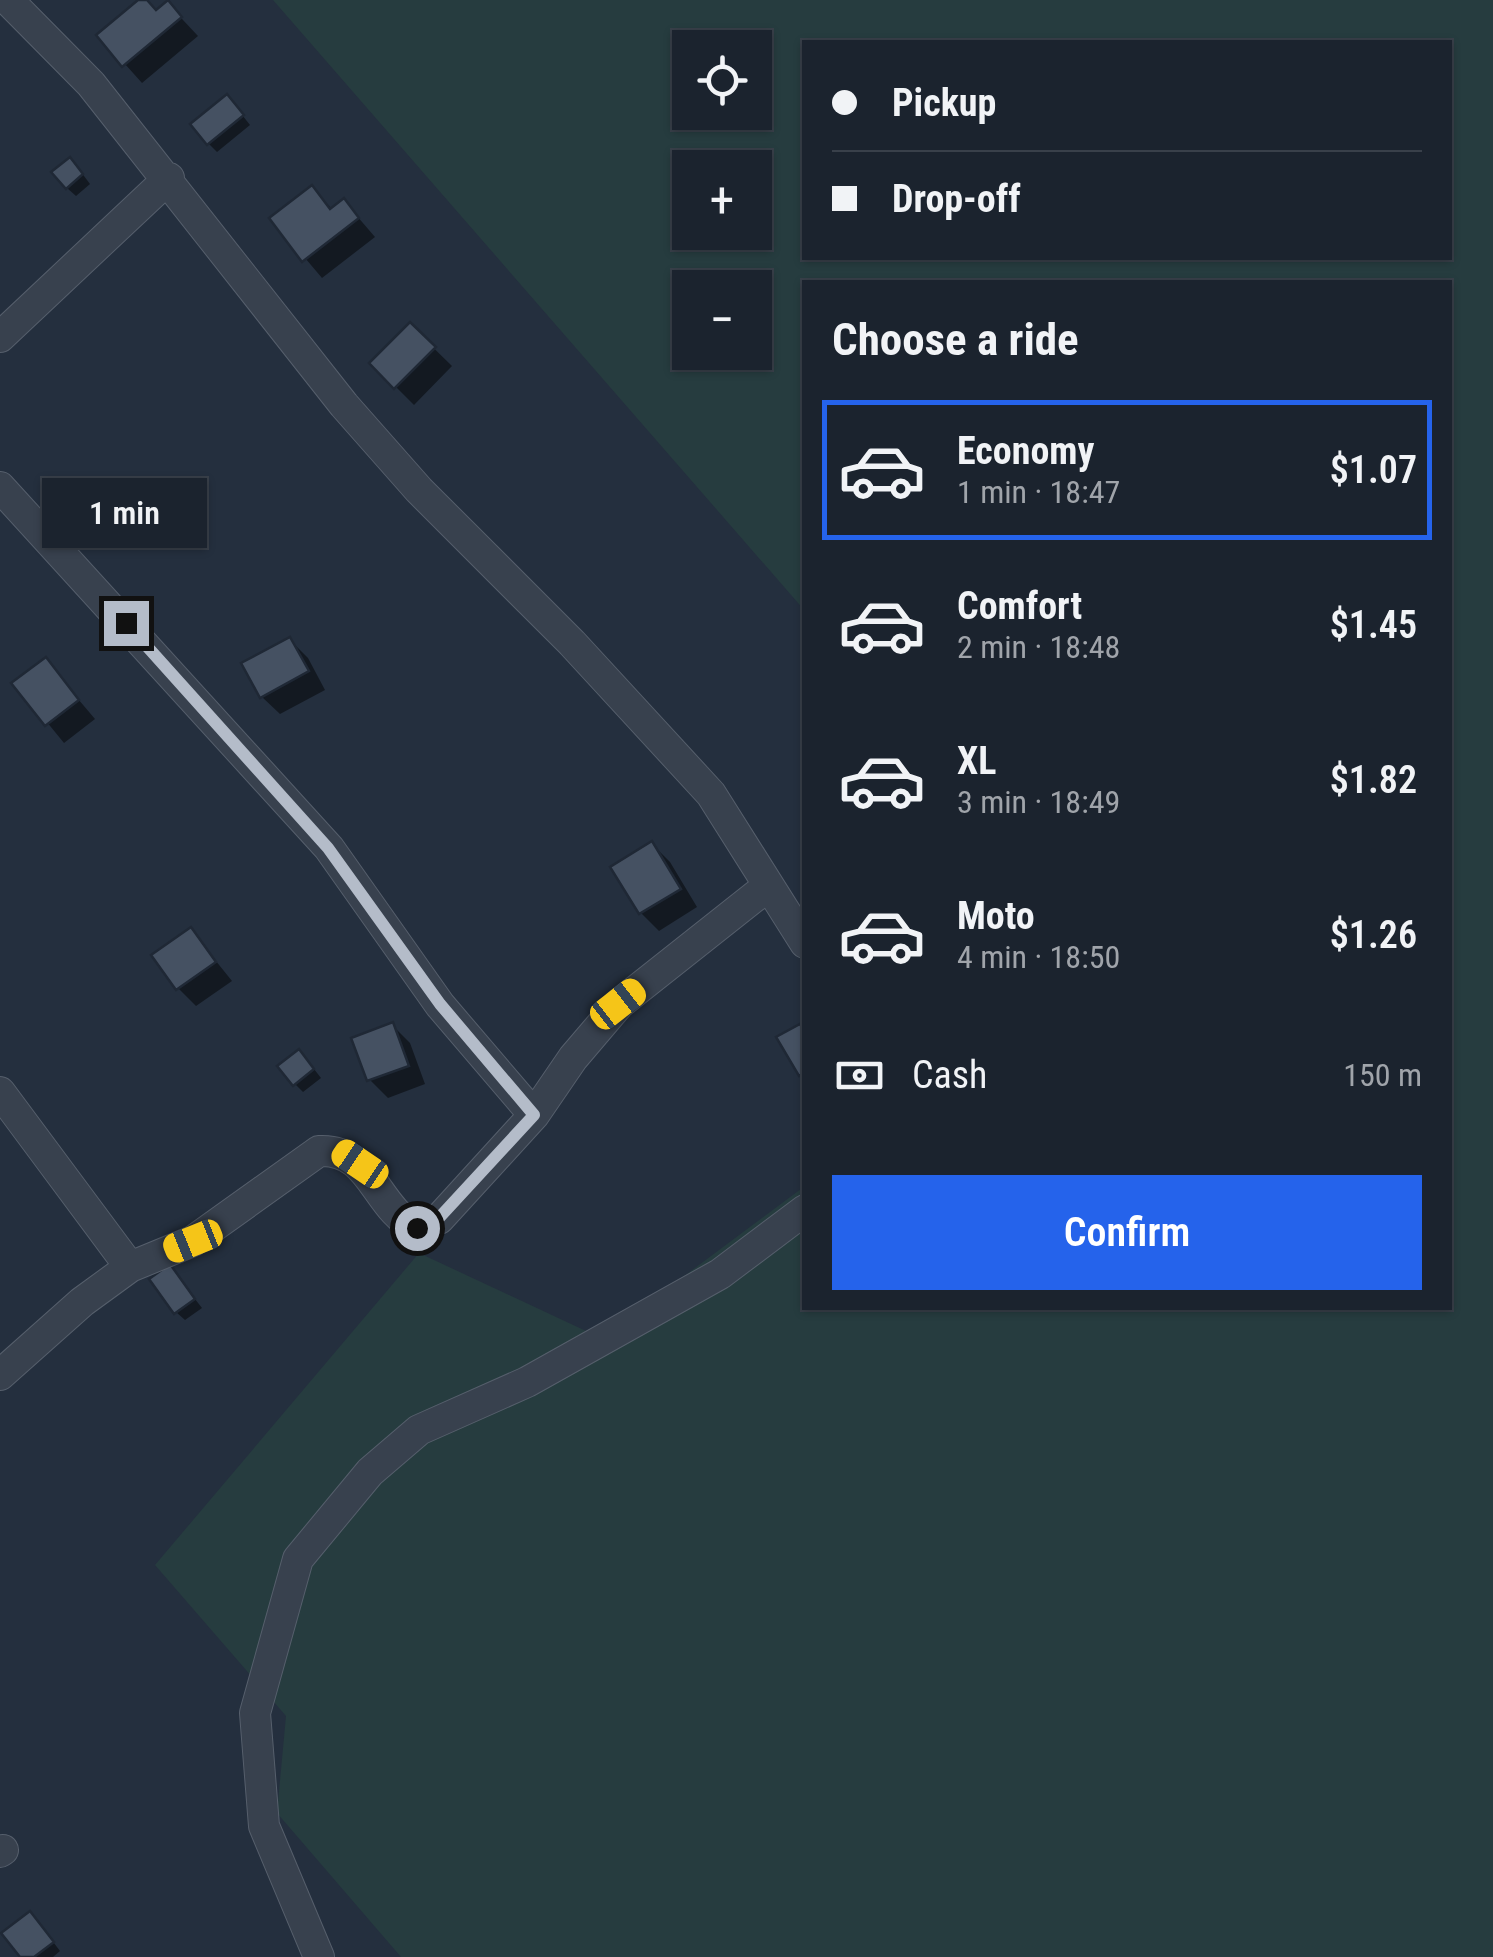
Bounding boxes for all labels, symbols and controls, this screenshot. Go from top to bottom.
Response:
map controls [672,30,772,370]
button: locate [672,30,772,130]
text: Pickup [892,81,996,125]
button: + [672,150,772,250]
text: Drop-off [892,177,1021,221]
button: − [672,270,772,370]
text: Choose a ride [832,313,1079,366]
icon: car [837,425,927,515]
text: Economy [957,429,1094,473]
text: $1.07 [1330,448,1417,492]
text: 1 min · 18:47 [957,473,1120,511]
callout: 1 min [44,478,208,548]
text: 1 min [89,494,160,532]
icon: car [837,580,927,670]
text: Comfort [957,584,1082,628]
route end [104,601,149,646]
text: $1.45 [1330,603,1417,647]
text: 2 min · 18:48 [957,628,1120,666]
icon: car [837,735,927,825]
text: XL [957,739,996,783]
text: $1.82 [1330,758,1417,802]
text: 3 min · 18:49 [957,783,1120,821]
icon: car [837,890,927,980]
text: Moto [957,894,1035,938]
text: $1.26 [1330,913,1417,957]
text: 4 min · 18:50 [957,938,1120,976]
car [585,974,651,1034]
icon: cash [832,1048,887,1103]
text: Cash [912,1053,987,1097]
text: 150 m [1343,1056,1422,1094]
car [327,1135,393,1193]
button: Confirm [832,1175,1422,1290]
route start [395,1206,440,1251]
car [160,1216,226,1266]

